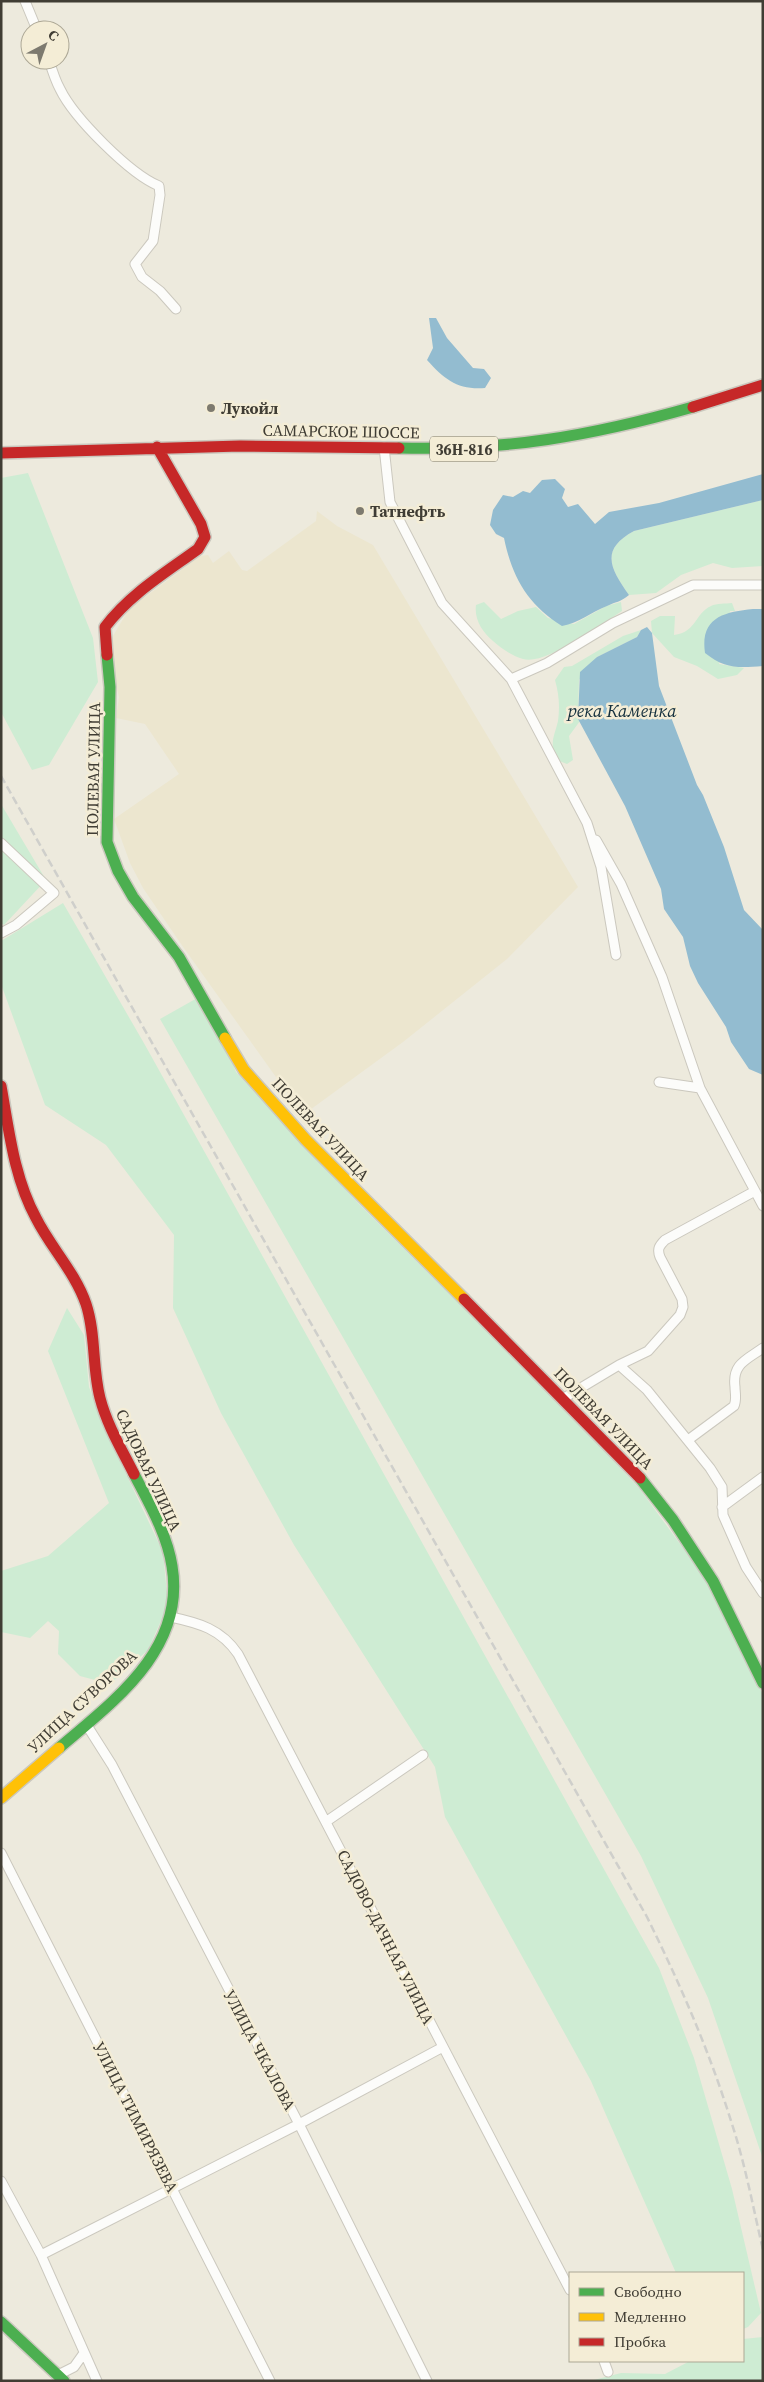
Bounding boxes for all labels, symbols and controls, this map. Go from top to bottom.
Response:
north arrow [20,20,70,70]
text: С [44,25,64,46]
place label: Лукойл [221,397,279,419]
marker: Лукойл [205,402,217,414]
street label: САМАРСКОЕ ШОССЕ [262,419,420,443]
road number: 36Н-816 [430,436,498,462]
place label: Татнефть [370,500,446,522]
marker: Татнефть [354,505,366,517]
water label: река Каменка [565,698,677,723]
street label: ПОЛЕВАЯ УЛИЦА [81,701,105,836]
street label: ПОЛЕВАЯ УЛИЦА [267,1072,375,1186]
street label: ПОЛЕВАЯ УЛИЦА [550,1362,659,1474]
street label: САДОВАЯ УЛИЦА [111,1405,187,1535]
street label: УЛИЦА СУВОРОВА [23,1644,142,1758]
street label: САДОВО-ДАЧНАЯ УЛИЦА [332,1846,440,2029]
street label: УЛИЦА ЧКАЛОВА [219,1986,301,2115]
street label: УЛИЦА ТИМИРЯЗЕВА [88,2038,184,2197]
legend [569,2272,744,2362]
text: Свободно [614,2281,682,2302]
text: Медленно [614,2306,686,2327]
text: Пробка [614,2331,666,2352]

